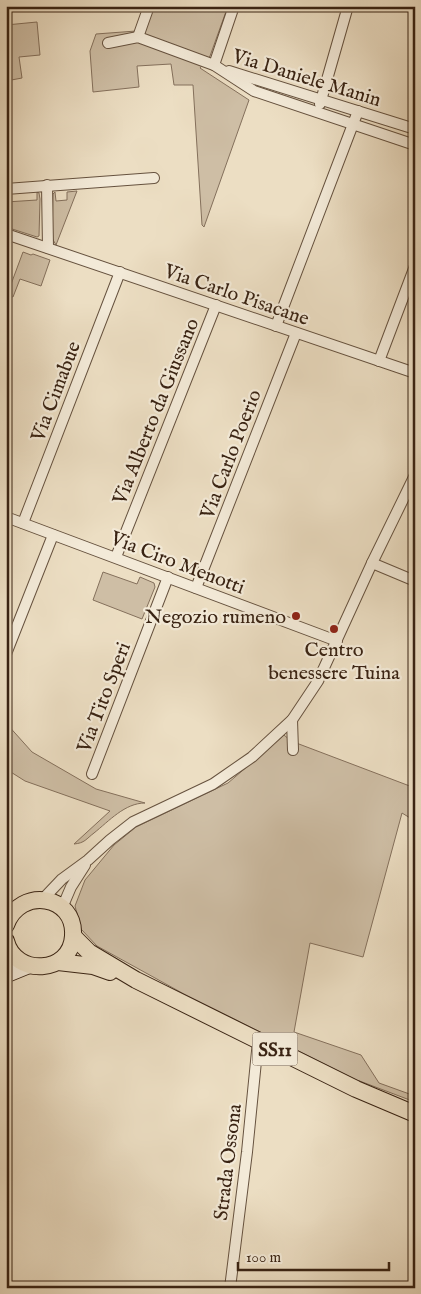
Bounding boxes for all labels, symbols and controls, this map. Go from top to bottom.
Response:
street label: Via Daniele Manin [228,44,384,113]
street label: Via Carlo Pisacane [160,259,312,332]
street label: Via Alberto da Giussano [107,314,205,509]
street label: Via Cimabue [26,338,87,446]
street label: Via Carlo Poerio [195,386,268,524]
street label: Via Ciro Menotti [106,526,248,600]
place label: Negozio rumeno [145,605,286,630]
marker: Negozio rumeno [290,610,302,622]
marker: Centro benessere Tuina [328,623,340,635]
place label: Centro benessere Tuina [268,638,400,686]
street label: Via Tito Speri [72,639,137,757]
road number: SS11 [252,1032,298,1066]
street label: Strada Ossona [209,1102,248,1222]
scale bar [238,1239,390,1271]
text: 100 m [246,1248,282,1267]

